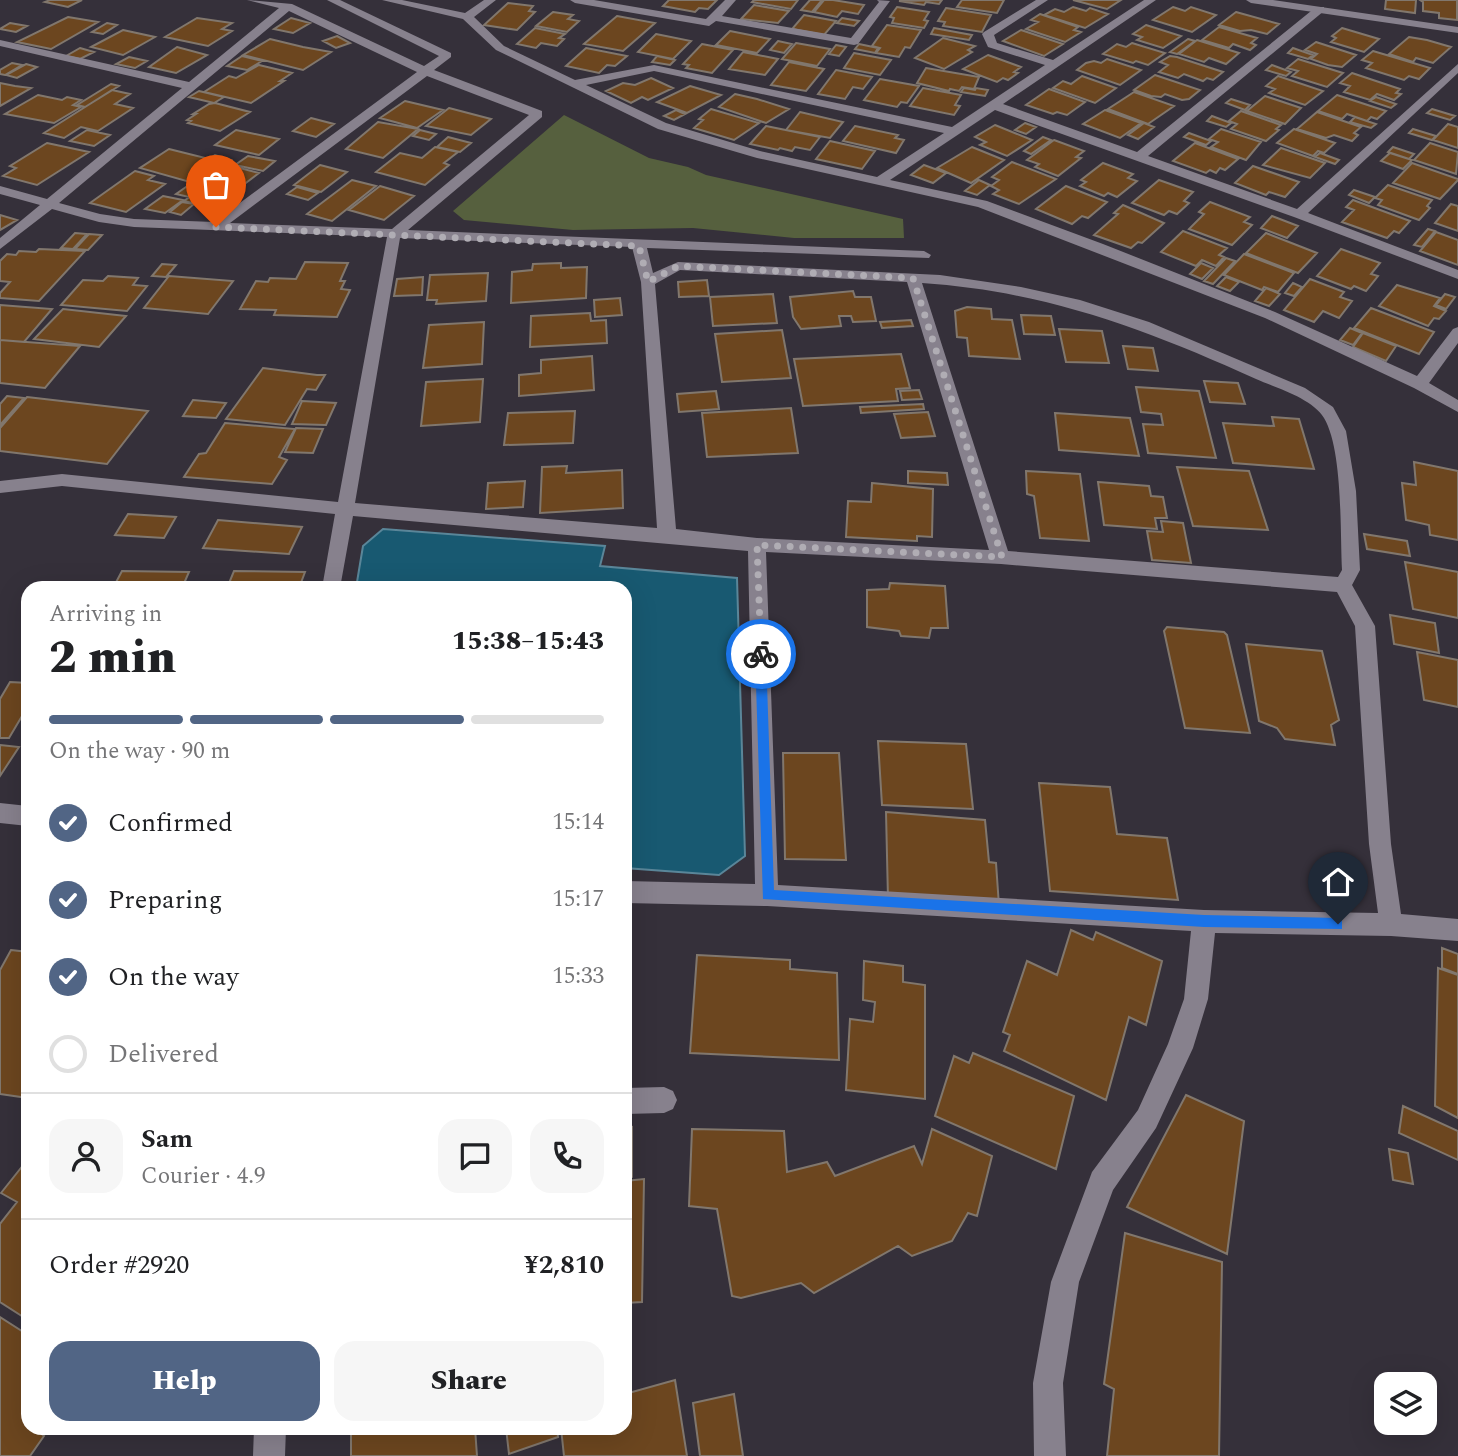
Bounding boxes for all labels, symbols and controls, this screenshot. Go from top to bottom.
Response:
pin [186,155,246,227]
icon: bag [197,166,235,204]
text: Arriving in [49,597,162,632]
courier [726,619,796,689]
text: 15:38–15:43 [452,621,604,661]
text: 2 min [49,623,176,693]
icon: bike [742,635,780,673]
text: On the way · 90 m [49,734,230,769]
text: Confirmed [108,803,233,843]
icon: check [49,804,87,842]
text: 15:14 [552,805,604,840]
pin [1308,852,1368,924]
icon: home [1319,863,1357,901]
text: Preparing [108,880,222,920]
icon: check [49,881,87,919]
text: 15:17 [552,882,604,917]
text: On the way [108,957,239,997]
icon: check [49,958,87,996]
text: 15:33 [552,959,604,994]
text: Delivered [108,1034,219,1074]
button: person [49,1119,123,1193]
text: Sam [141,1119,193,1159]
button: chat [438,1119,512,1193]
button: phone [530,1119,604,1193]
text: Courier · 4.9 [141,1159,266,1194]
text: Order #2920 [49,1245,189,1285]
text: ¥2,810 [524,1245,604,1285]
button: Help [49,1341,320,1421]
button: Share [334,1341,604,1421]
map controls [1374,1372,1437,1435]
button: layers [1374,1372,1437,1435]

